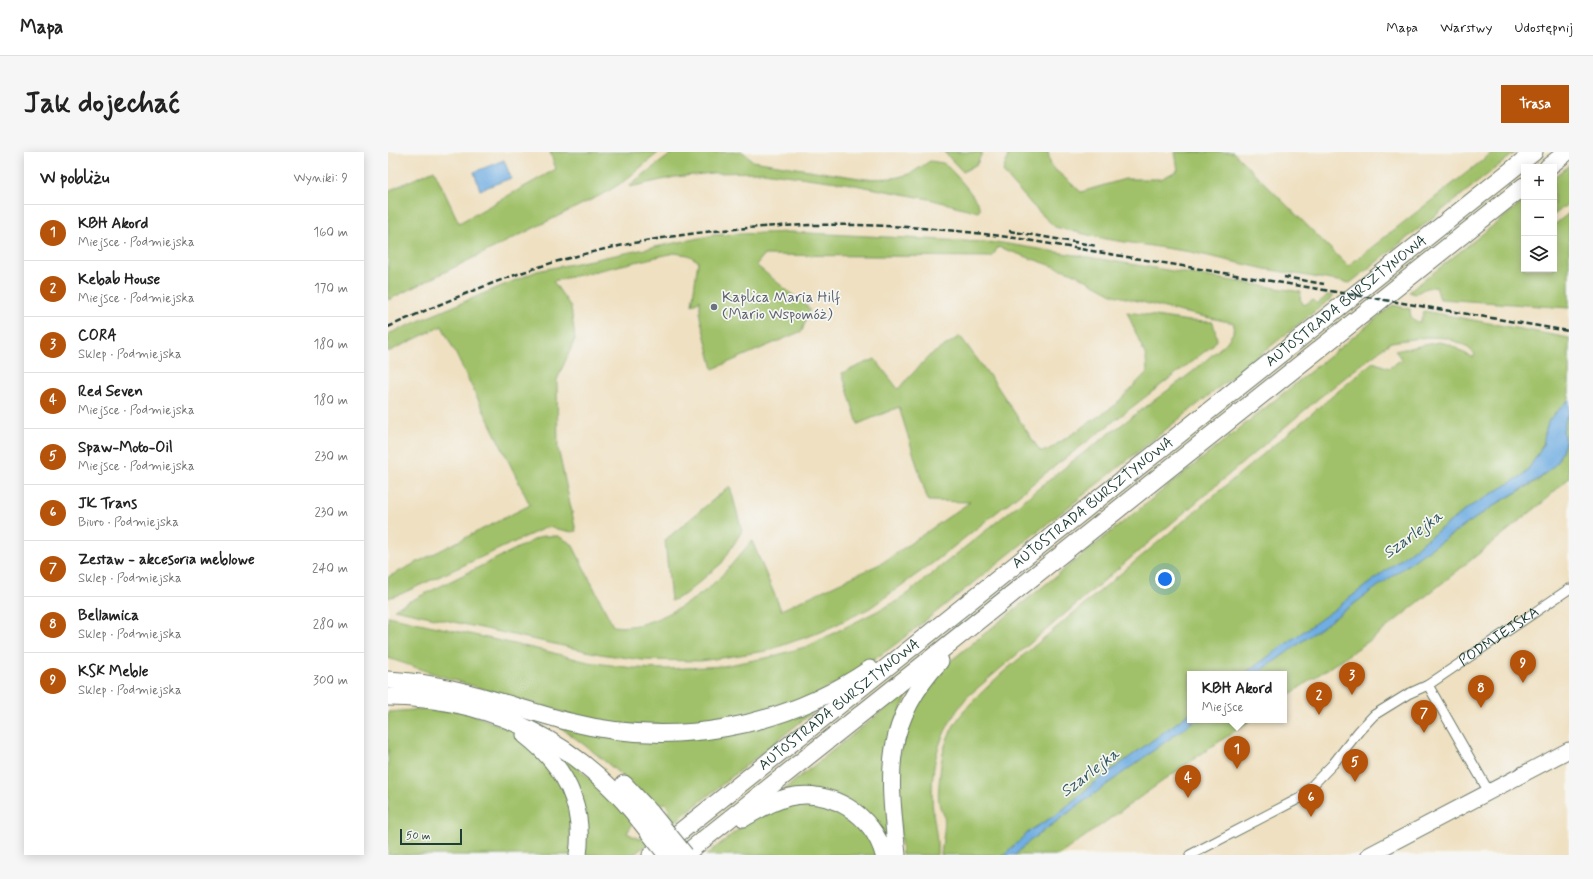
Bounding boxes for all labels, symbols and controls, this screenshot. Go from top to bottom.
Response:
text: Mapa [20,15,63,40]
text: Mapa [1386,19,1418,37]
text: Warstwy [1440,19,1492,37]
text: Udostępnij [1514,19,1573,37]
button: Trasa [1501,85,1569,123]
text: Jak dojechać [24,86,180,123]
map controls [1521,164,1557,272]
button: + [1521,164,1557,200]
text: W pobliżu [40,167,109,189]
text: Wyniki: 9 [293,170,348,187]
button: − [1521,200,1557,236]
text: KBH Akord [78,214,148,234]
text: 1 [50,224,56,241]
text: 160 m [313,224,348,241]
street label: AUTOSTRADA BURSZTYNOWA [1262,231,1431,372]
text: Miejsce · Podmiejska [78,234,195,251]
button: layers [1521,236,1557,272]
text: Kebab House [78,270,160,290]
text: 2 [50,280,56,297]
text: 170 m [314,280,348,297]
place label: Kaplica Maria Hilf (Mario Wspomóż) [722,288,841,325]
text: Miejsce · Podmiejska [78,290,195,307]
marker: Kaplica Maria Hilf (Mario Wspomóż) [709,302,719,312]
text: CORA [78,326,117,346]
text: 3 [50,336,56,353]
text: 180 m [313,336,348,353]
text: Sklep · Podmiejska [78,346,182,363]
text: Red Seven [78,382,143,402]
text: 4 [49,392,57,409]
text: 180 m [313,392,348,409]
text: Miejsce · Podmiejska [78,402,195,419]
street label: AUTOSTRADA BURSZTYNOWA [1008,433,1178,574]
text: Spaw-Moto-Oil [78,438,173,458]
text: 5 [49,448,57,465]
text: 230 m [314,448,348,465]
text: Miejsce · Podmiejska [78,458,195,475]
text: JK Trans [78,494,137,514]
text: 6 [50,504,56,521]
text: 230 m [314,504,348,521]
water label: Szarlejka [1379,506,1448,564]
text: Biuro · Podmiejska [78,514,179,531]
text: Zestaw - akcesoria meblowe [78,550,255,570]
text: 7 [49,560,57,577]
text: 240 m [312,560,348,577]
your location [1155,569,1175,589]
text: Sklep · Podmiejska [78,570,182,587]
street label: PODMIEJSKA [1455,602,1543,671]
text: Bellamica [78,606,139,626]
text: 8 [49,616,57,633]
text: 280 m [313,616,348,633]
text: Sklep · Podmiejska [78,626,182,643]
street label: AUTOSTRADA BURSZTYNOWA [755,634,924,775]
pin: 9 [1510,650,1536,683]
text: KSK Meble [78,662,149,682]
pin: 3 [1339,662,1365,695]
popup [1187,671,1287,723]
text: 9 [50,672,56,689]
text: 300 m [313,672,348,689]
pin: 8 [1468,675,1494,708]
text: KBH Akord [1202,679,1272,699]
text: Sklep · Podmiejska [78,682,182,699]
pin: 2 [1306,682,1332,715]
text: Miejsce [1202,699,1244,716]
pin: 7 [1411,700,1437,733]
pin: 1 [1224,736,1250,769]
water label: Szarlejka [1056,743,1125,802]
pin: 5 [1342,749,1368,782]
pin: 4 [1175,765,1201,798]
pin: 6 [1298,784,1324,817]
scale bar [400,827,462,846]
text: 50 m [406,829,431,843]

